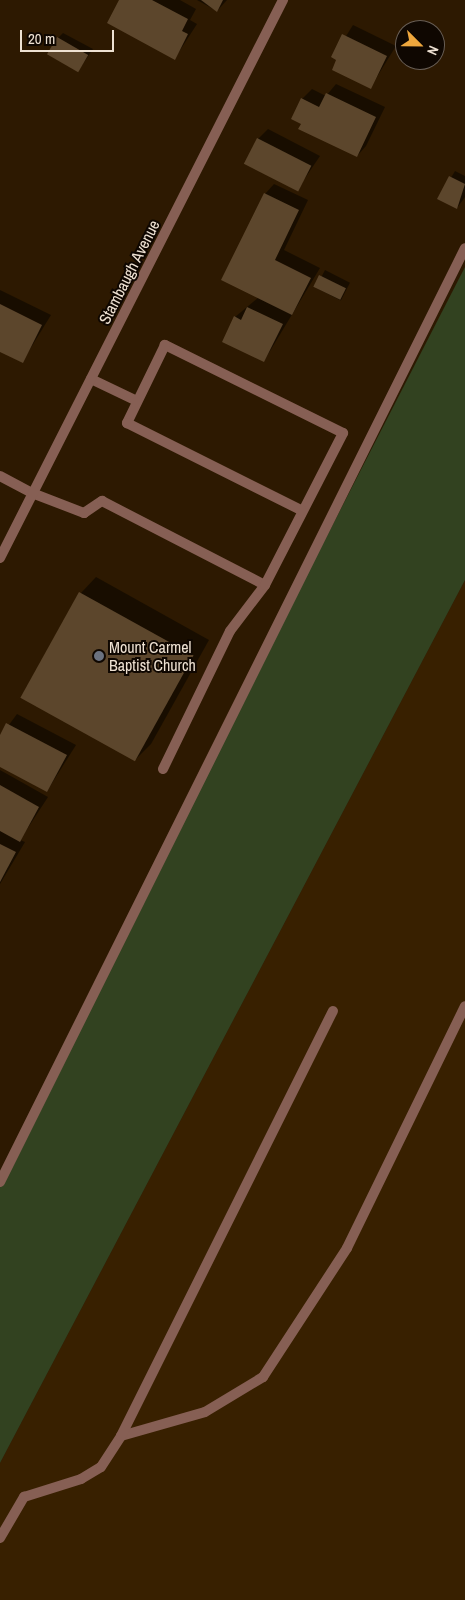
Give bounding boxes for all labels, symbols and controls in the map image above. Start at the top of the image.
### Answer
scale bar [22,20,116,52]
north arrow [395,20,445,70]
text: 20 m [28,28,55,49]
text: N [423,43,443,58]
street label: Stambaugh Avenue [94,216,164,328]
place label: Mount Carmel Baptist Church [109,637,196,675]
marker: Mount Carmel Baptist Church [93,650,105,662]

